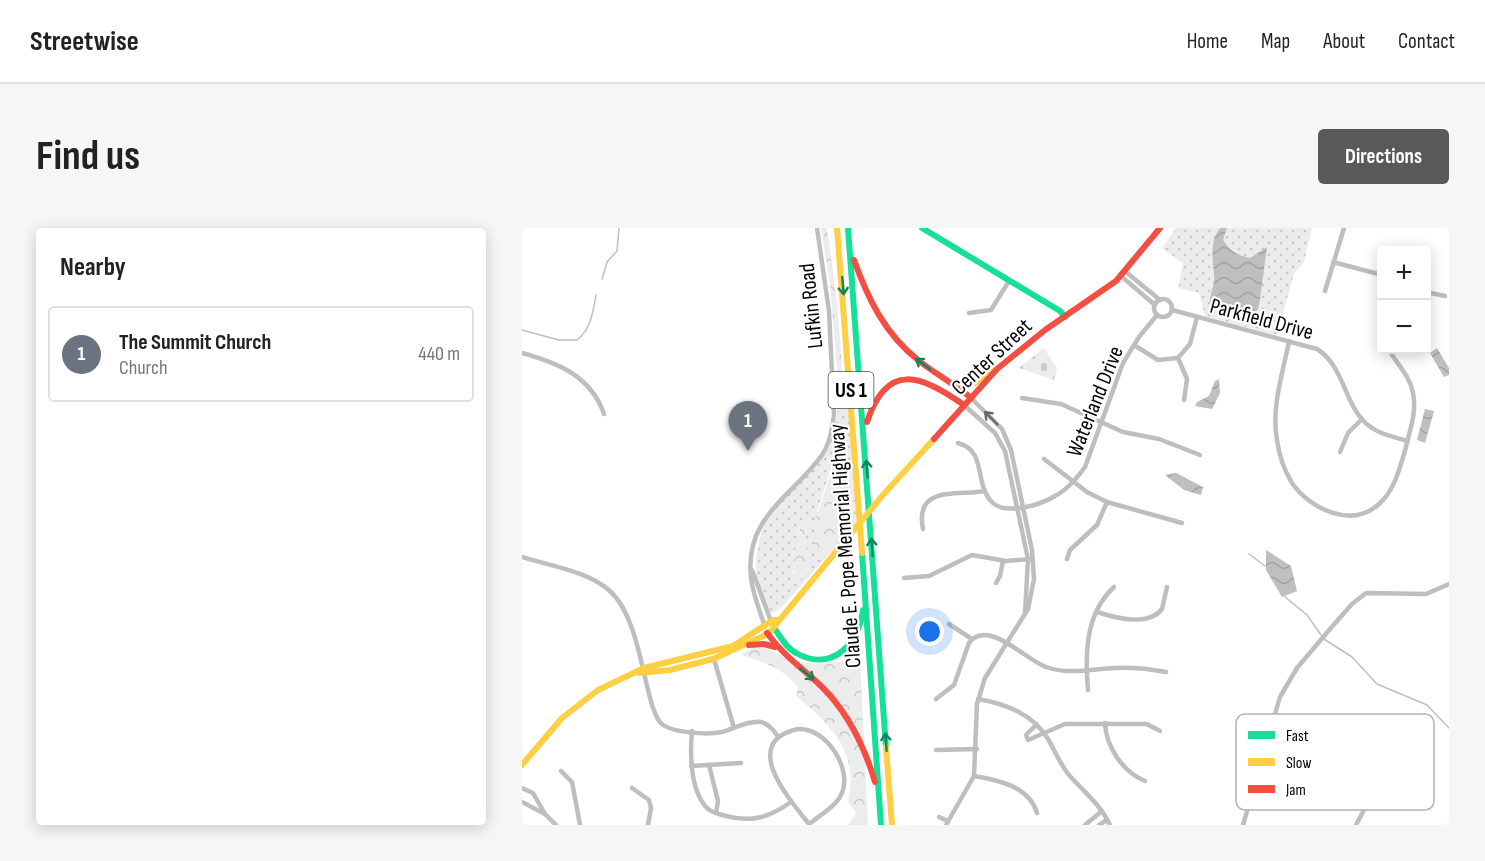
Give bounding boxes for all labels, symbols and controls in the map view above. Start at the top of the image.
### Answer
text: Streetwise [30,25,139,58]
text: Home [1187,29,1228,54]
text: Map [1261,29,1290,54]
text: About [1323,29,1365,54]
text: Contact [1398,29,1455,54]
button: Directions [1318,129,1449,184]
text: Find us [36,131,140,182]
map controls [1377,246,1431,354]
button: + [1377,246,1431,300]
text: Nearby [60,252,126,283]
street label: Lufkin Road [794,262,829,350]
one-way arrow [838,276,849,296]
street label: Parkfield Drive [1207,293,1316,346]
button: − [1377,300,1431,354]
street label: Center Street [946,313,1038,401]
text: The Summit Church [119,329,271,356]
text: 1 [78,342,85,366]
text: 440 m [418,342,460,366]
street label: Waterland Drive [1061,342,1130,461]
text: Church [119,356,168,380]
one-way arrow [916,358,932,370]
road number: US 1 [828,372,874,408]
pin: 1 [728,402,768,451]
one-way arrow [983,411,998,425]
street label: Claude E. Pope Memorial Highway [823,423,867,669]
one-way arrow [861,459,872,479]
one-way arrow [867,538,878,558]
your location [915,617,944,646]
one-way arrow [799,668,815,681]
legend [1236,714,1434,810]
text: Fast [1286,727,1309,746]
one-way arrow [880,732,891,752]
text: Slow [1286,754,1311,773]
text: Jam [1285,781,1306,800]

